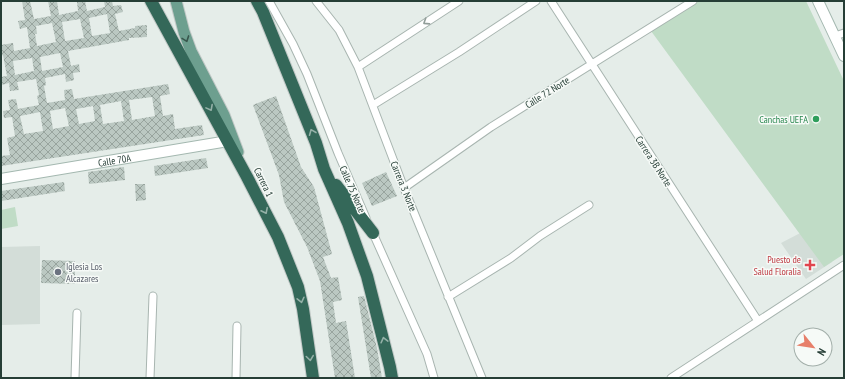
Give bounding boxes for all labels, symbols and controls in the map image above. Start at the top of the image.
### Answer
one-way arrow [423,17,430,25]
one-way arrow [182,35,190,42]
street label: Calle 72 Norte [523,74,572,111]
one-way arrow [205,104,212,111]
place label: Canchas UEFA [759,113,808,126]
marker: Canchas UEFA [811,114,821,124]
one-way arrow [309,129,317,137]
street label: Carrera 3B Norte [632,134,675,189]
street label: Calle 70A [97,151,132,170]
street label: Carrera 3 Norte [388,159,419,213]
street label: Calle 75 Norte [336,164,369,215]
street label: Carrera 1 [251,165,276,199]
one-way arrow [260,207,268,215]
place label: Puesto de Salud Floralia [754,253,801,278]
marker: Puesto de Salud Floralia [804,259,816,271]
place label: Iglesia Los Alcazares [66,260,103,285]
marker: Iglesia Los Alcazares [53,267,63,277]
one-way arrow [296,297,304,303]
north arrow [793,327,833,367]
one-way arrow [380,337,388,343]
text: N [814,346,829,358]
one-way arrow [305,355,314,361]

